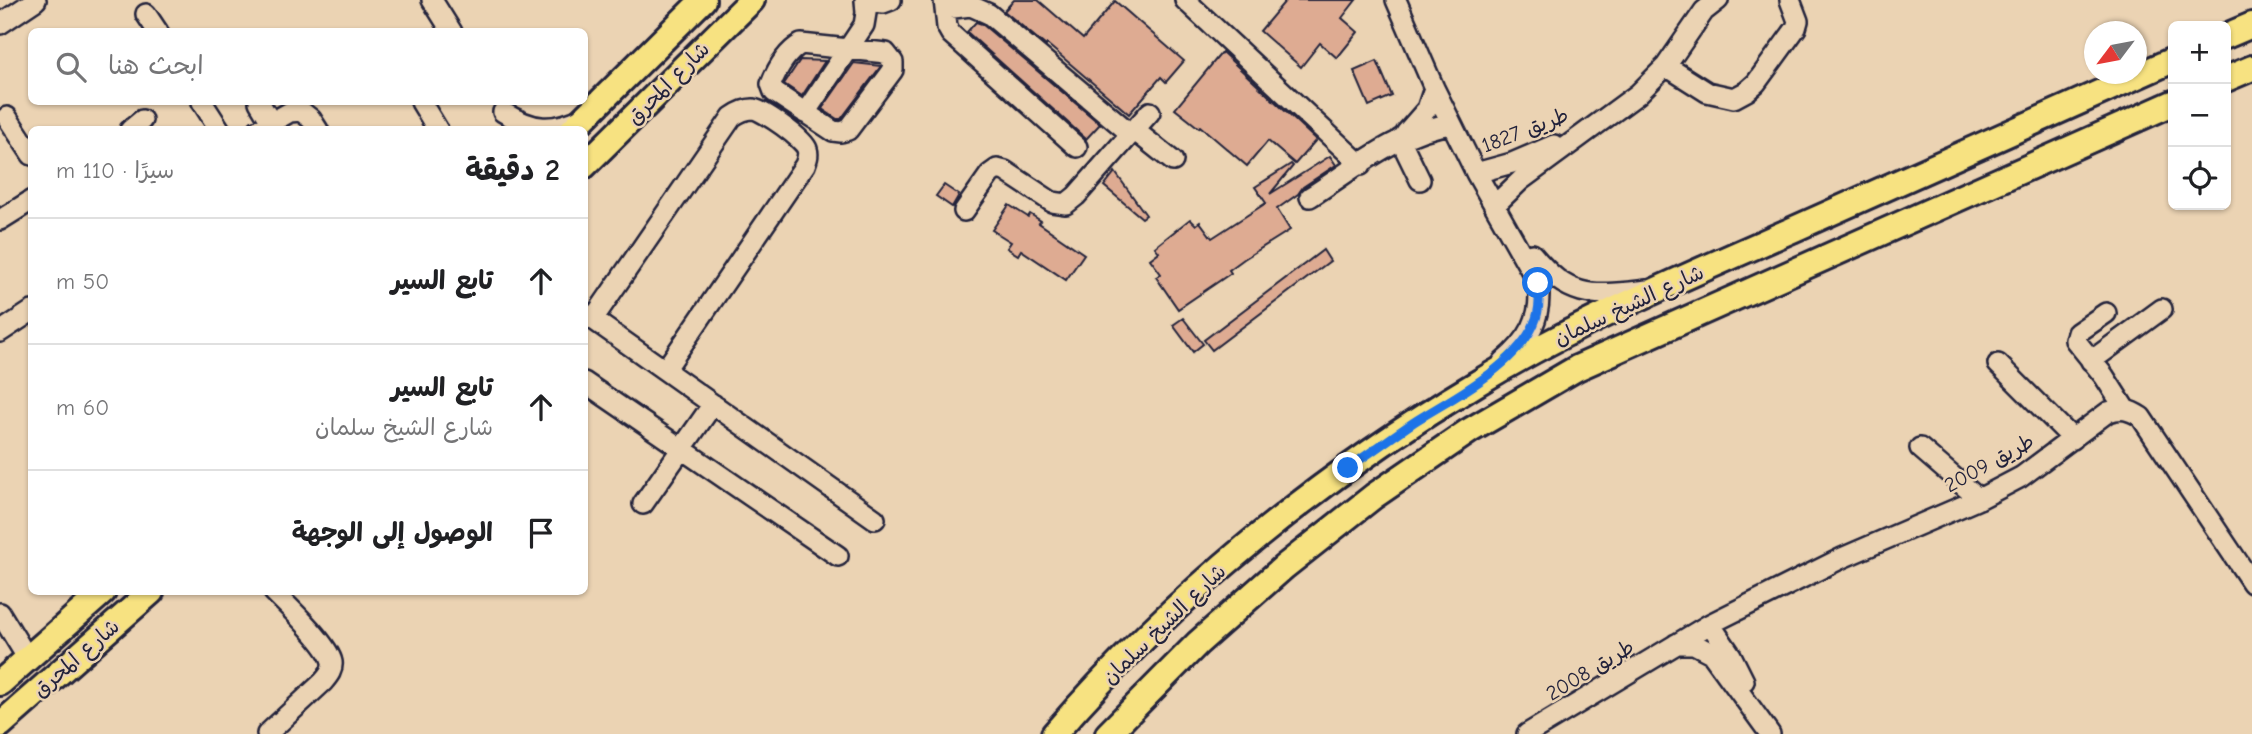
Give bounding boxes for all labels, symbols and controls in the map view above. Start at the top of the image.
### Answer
north arrow [2084,21,2147,84]
map controls [2168,21,2231,210]
button: + [2168,21,2231,84]
search box [28,28,588,105]
street label: شارع المحرق [622,37,716,131]
icon: search [52,48,90,86]
text: ابحث هنا [108,51,204,81]
button: − [2168,84,2231,147]
street label: طريق 1827 [1478,102,1572,158]
button: locate [2168,147,2231,210]
text: 2 دقيقة [465,153,560,188]
text: سيرًا · 110 m [56,157,174,184]
street label: شارع الشيخ سلمان [1550,260,1709,353]
icon: ahead [522,262,560,300]
text: تابع السير [391,266,493,296]
route start [1522,267,1553,298]
text: 50 m [56,268,109,295]
text: تابع السير [391,373,493,403]
icon: ahead [522,388,560,426]
text: 60 m [56,394,109,421]
text: شارع الشيخ سلمان [315,414,493,441]
street label: طريق 2009 [1940,429,2038,497]
route end [1332,452,1363,483]
icon: arrive [522,514,560,552]
text: الوصول إلى الوجهة [292,518,493,548]
street label: شارع الشيخ سلمان [1097,559,1233,691]
street label: شارع المحرق [28,614,126,704]
street label: طريق 2008 [1542,634,1638,706]

